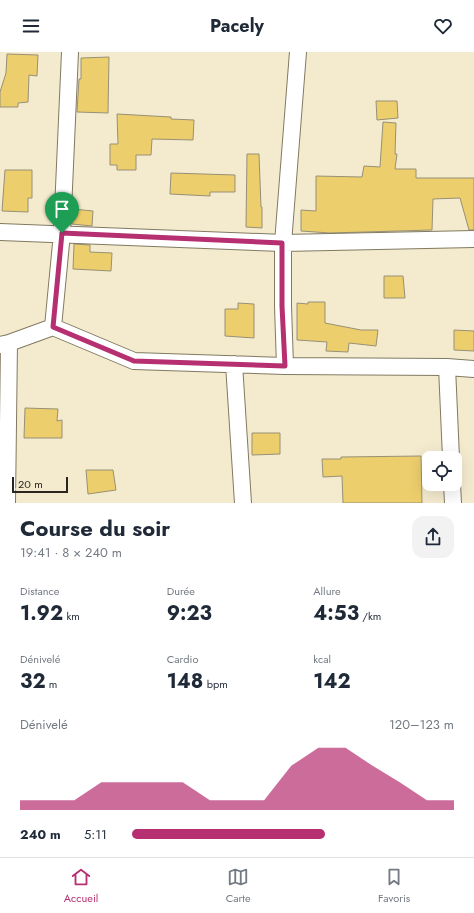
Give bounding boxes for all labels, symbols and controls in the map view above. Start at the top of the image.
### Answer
text: Pacely [210,13,264,39]
icon: menu [20,15,42,37]
icon: heart [432,15,454,37]
pin [45,192,79,233]
icon: arrive [51,198,73,220]
map controls [422,451,462,491]
button: locate [422,451,462,491]
scale bar [12,475,68,494]
text: 20 m [18,476,43,492]
text: Course du soir [20,512,170,544]
button: share [412,516,454,558]
text: 19:41 · 8 × 240 m [20,543,122,562]
text: Distance [20,583,59,599]
text: Durée [167,583,195,599]
text: Allure [313,583,341,599]
text: 1.92 [20,599,63,628]
text: 9:23 [167,599,212,628]
text: 4:53 [313,599,359,628]
text: km [63,608,80,624]
text: /km [359,608,381,624]
text: Dénivelé [20,651,60,667]
text: Cardio [167,651,198,667]
text: kcal [313,651,331,667]
text: 32 [20,667,46,696]
text: 148 [167,667,203,696]
text: 142 [313,667,351,696]
text: m [46,676,57,692]
text: bpm [203,676,228,692]
text: Dénivelé [20,715,68,734]
text: 120–123 m [389,715,454,734]
text: 240 m [20,825,61,844]
text: 5:11 [84,825,107,844]
tab: Accueil [64,866,98,906]
tab: Carte [226,866,251,906]
tab: Favoris [378,866,410,906]

